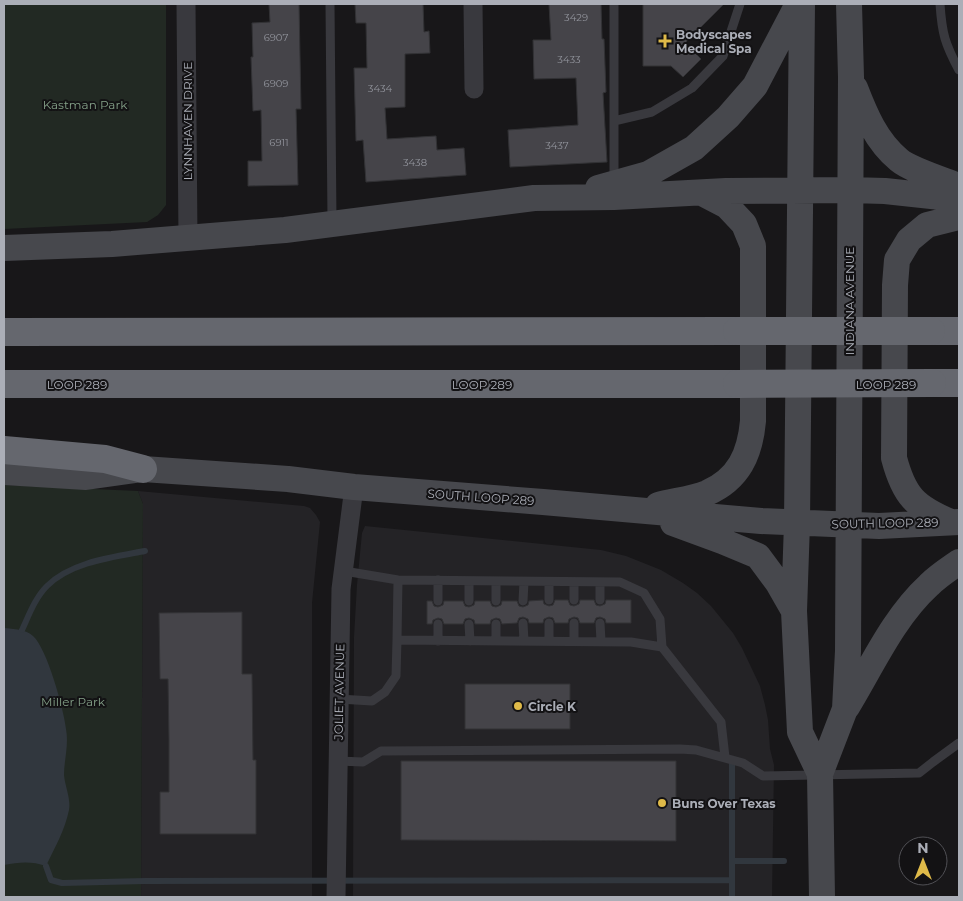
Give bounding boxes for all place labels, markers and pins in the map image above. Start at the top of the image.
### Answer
place label: Bodyscapes Medical Spa [676,27,752,56]
marker: Bodyscapes Medical Spa [658,34,672,48]
place label: Circle K [528,699,577,714]
marker: Circle K [512,700,524,712]
place label: Buns Over Texas [672,796,776,811]
marker: Buns Over Texas [656,797,668,809]

